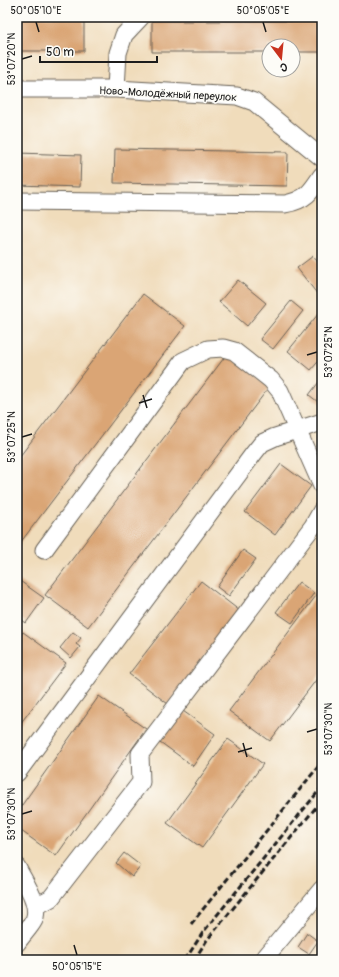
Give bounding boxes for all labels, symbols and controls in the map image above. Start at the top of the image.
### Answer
text: 50°05'10"E [11,5,61,17]
text: 50°05'05"E [237,5,289,17]
text: 53°07'20"N [6,32,18,85]
scale bar [40,38,157,64]
north arrow [261,38,301,78]
text: 50 m [46,45,74,60]
text: С [278,60,289,74]
street label: Ново-Молодёжный переулок [99,84,238,104]
text: 53°07'25"N [323,326,335,378]
text: 53°07'25"N [6,411,18,463]
text: 53°07'30"N [323,702,335,755]
text: 53°07'30"N [6,787,18,840]
text: 50°05'15"E [52,961,102,973]

